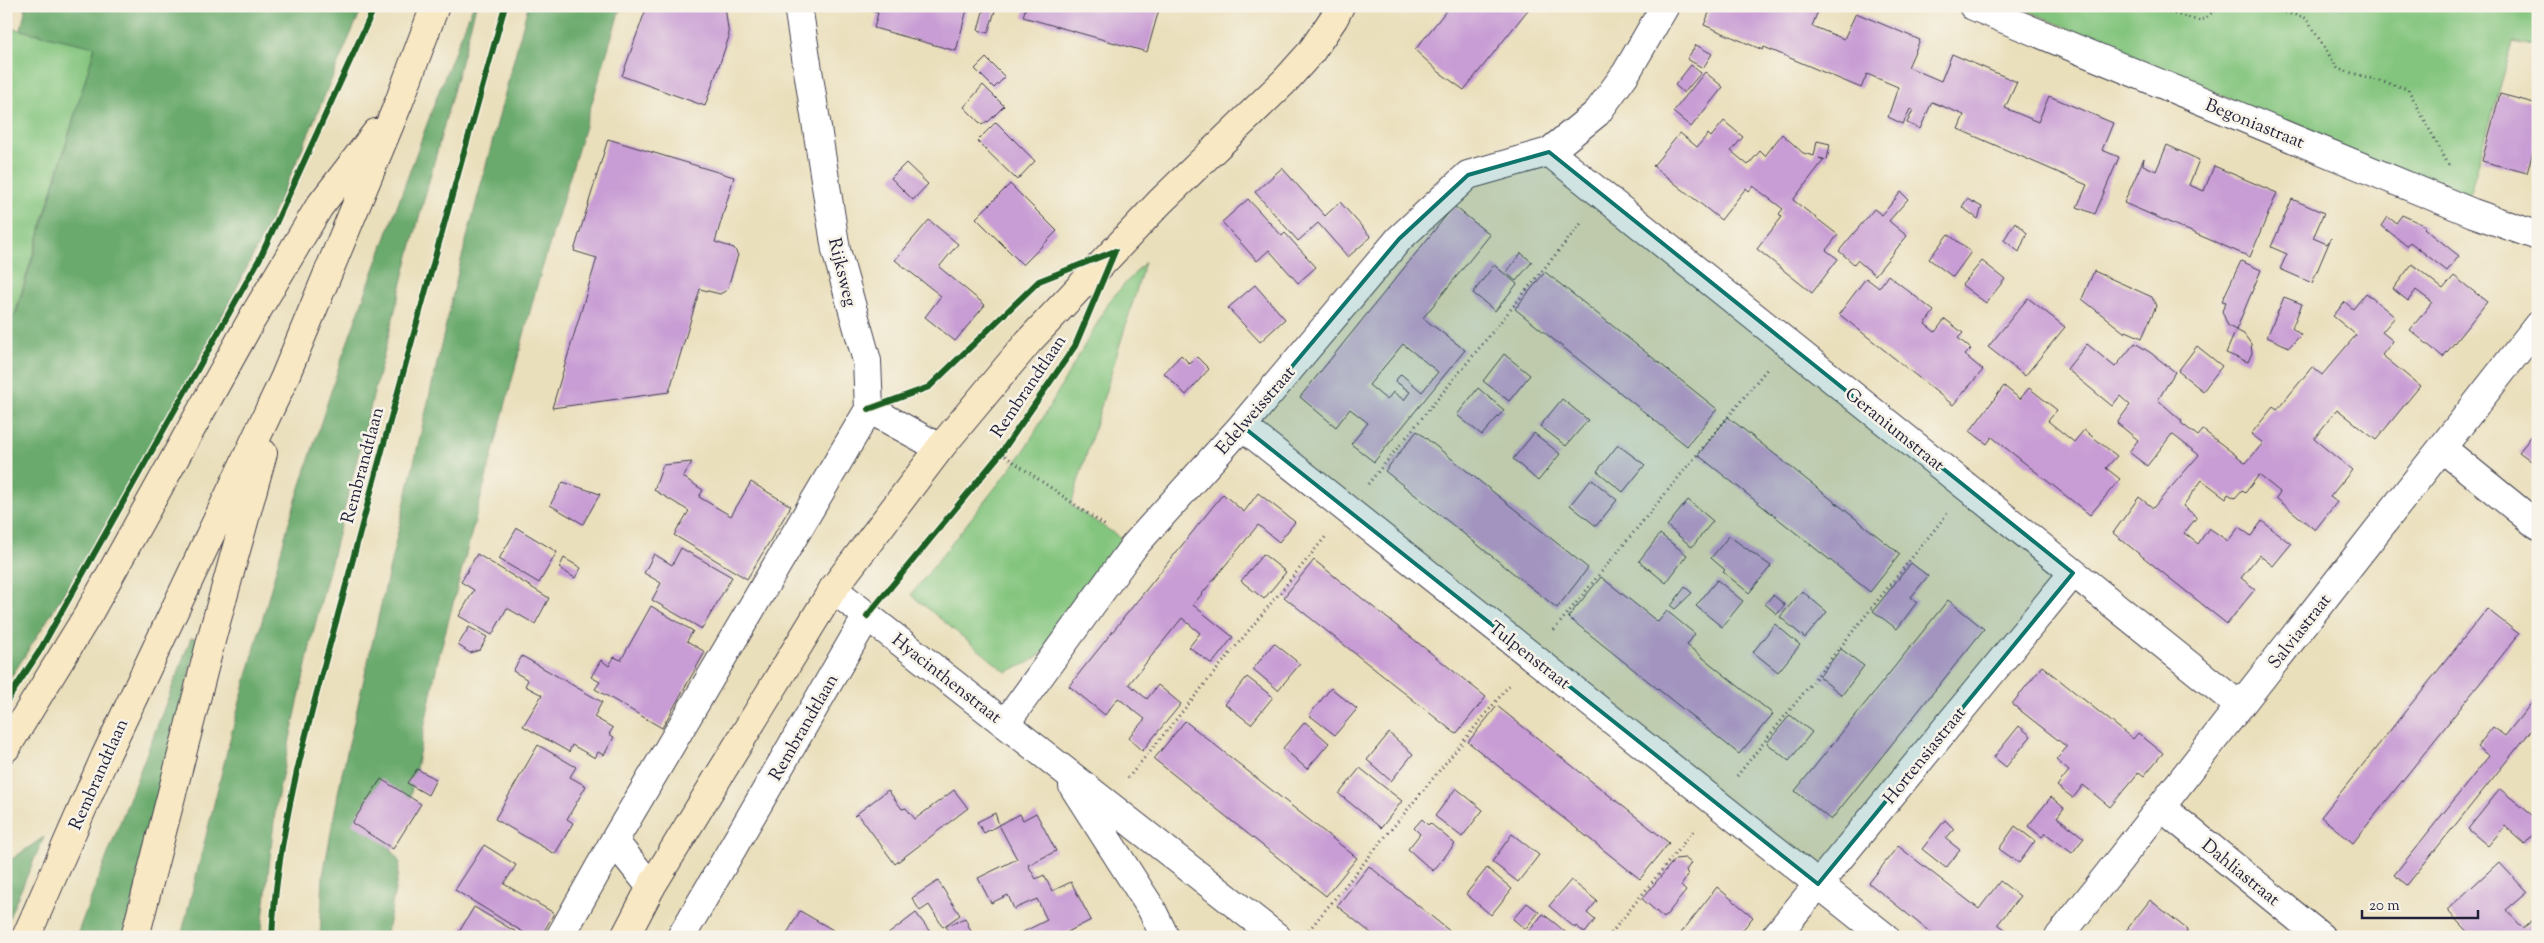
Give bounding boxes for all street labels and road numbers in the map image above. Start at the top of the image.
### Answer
street label: Begoniastraat [2201,93,2308,157]
street label: Rijksweg [820,235,862,310]
street label: Rembrandtlaan [986,330,1074,444]
street label: Edelweisstraat [1211,361,1302,461]
street label: Geraniumstraat [1838,382,1949,479]
street label: Rembrandtlaan [336,404,392,526]
street label: Salviastraat [2263,589,2338,675]
street label: Tulpenstraat [1482,616,1575,697]
street label: Hyacinthenstraat [885,628,1006,731]
street label: Rembrandtlaan [764,670,846,786]
street label: Hortensiastraat [1878,702,1973,811]
street label: Rembrandtlaan [64,715,136,835]
street label: Dahliastraat [2195,834,2284,913]

